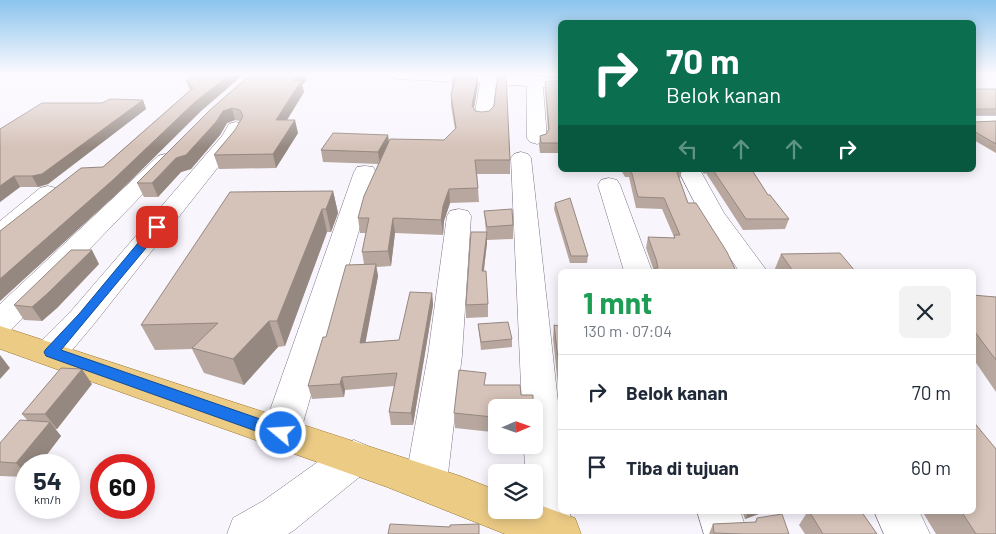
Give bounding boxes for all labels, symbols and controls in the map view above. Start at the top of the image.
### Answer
text: 70 m [666,39,740,81]
icon: right [583,40,648,105]
text: Belok kanan [666,81,781,107]
icon: left [674,135,702,163]
icon: ahead [727,135,755,163]
icon: ahead [780,135,808,163]
icon: right [833,135,861,163]
pin [136,206,178,248]
icon: arrive [143,213,171,241]
text: 1 mnt [583,284,652,320]
button: close [899,286,951,338]
text: 130 m · 07:04 [583,321,672,340]
icon: right [583,378,611,406]
text: Belok kanan [626,381,728,404]
text: 70 m [912,381,951,404]
north arrow [488,399,542,454]
map controls [488,399,543,519]
position arrow [254,406,306,458]
icon: arrive [583,453,611,481]
speed limit sign: 60 [90,454,155,519]
text: Tiba di tujuan [626,456,739,479]
text: 60 m [911,456,951,479]
button: layers [488,464,543,519]
text: 54 [33,465,62,495]
text: km/h [34,492,61,506]

